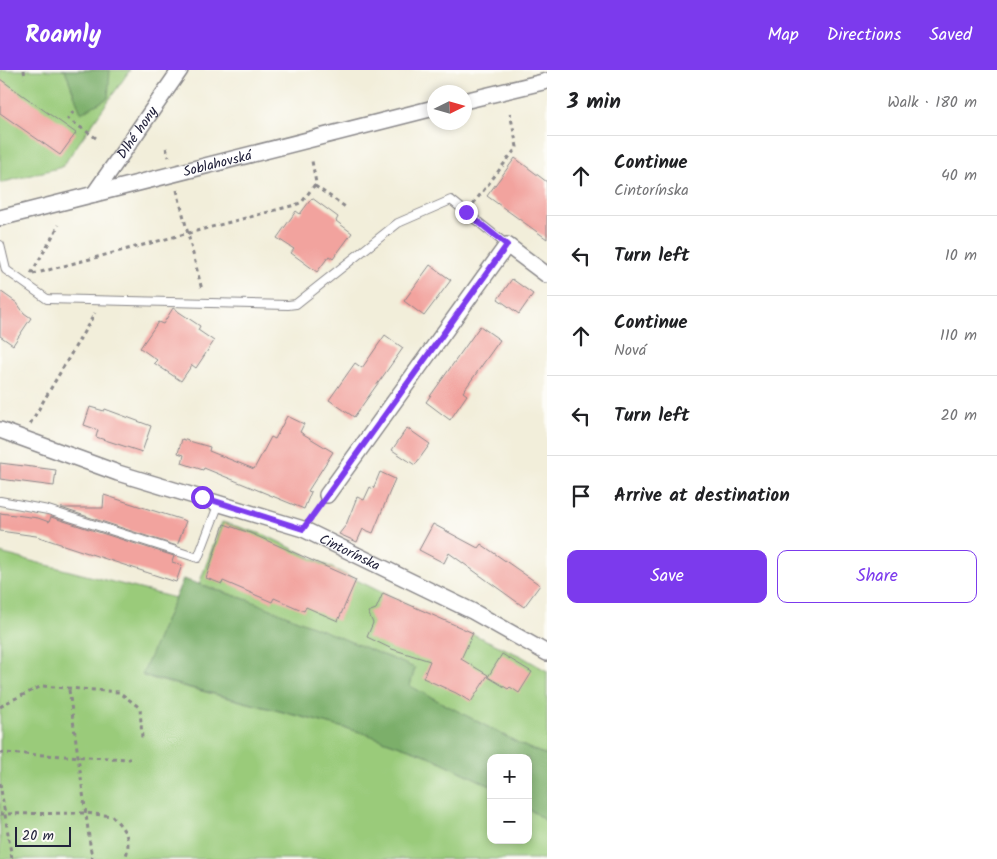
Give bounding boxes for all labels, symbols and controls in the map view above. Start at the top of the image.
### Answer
text: Roamly [25,16,101,55]
text: Map [767,21,799,50]
text: Directions [827,21,901,50]
text: Saved [929,21,972,50]
north arrow [427,85,472,130]
text: 3 min [567,86,621,119]
text: Walk · 180 m [887,90,977,115]
street label: Dlhé hony [112,102,164,164]
street label: Soblahovská [181,144,255,183]
text: Continue [614,148,687,178]
icon: ahead [567,162,595,190]
text: 40 m [941,163,977,188]
text: Cintorínska [614,178,689,203]
route end [455,201,478,224]
text: Turn left [614,241,689,271]
icon: left [567,242,595,270]
text: 10 m [945,243,977,268]
text: Continue [614,308,687,338]
icon: ahead [567,322,595,350]
text: 110 m [940,323,977,348]
text: Nová [614,338,646,363]
text: Turn left [614,401,689,431]
icon: left [567,402,595,430]
text: 20 m [941,403,977,428]
text: Arrive at destination [614,481,790,511]
icon: arrive [567,482,595,510]
route start [191,486,214,509]
street label: Cintorínska [315,528,384,577]
button: Save [567,550,767,603]
button: Share [777,550,977,603]
map controls [487,754,532,844]
button: + [487,754,532,799]
button: − [487,799,532,844]
scale bar [15,824,71,847]
text: 20 m [22,825,54,847]

